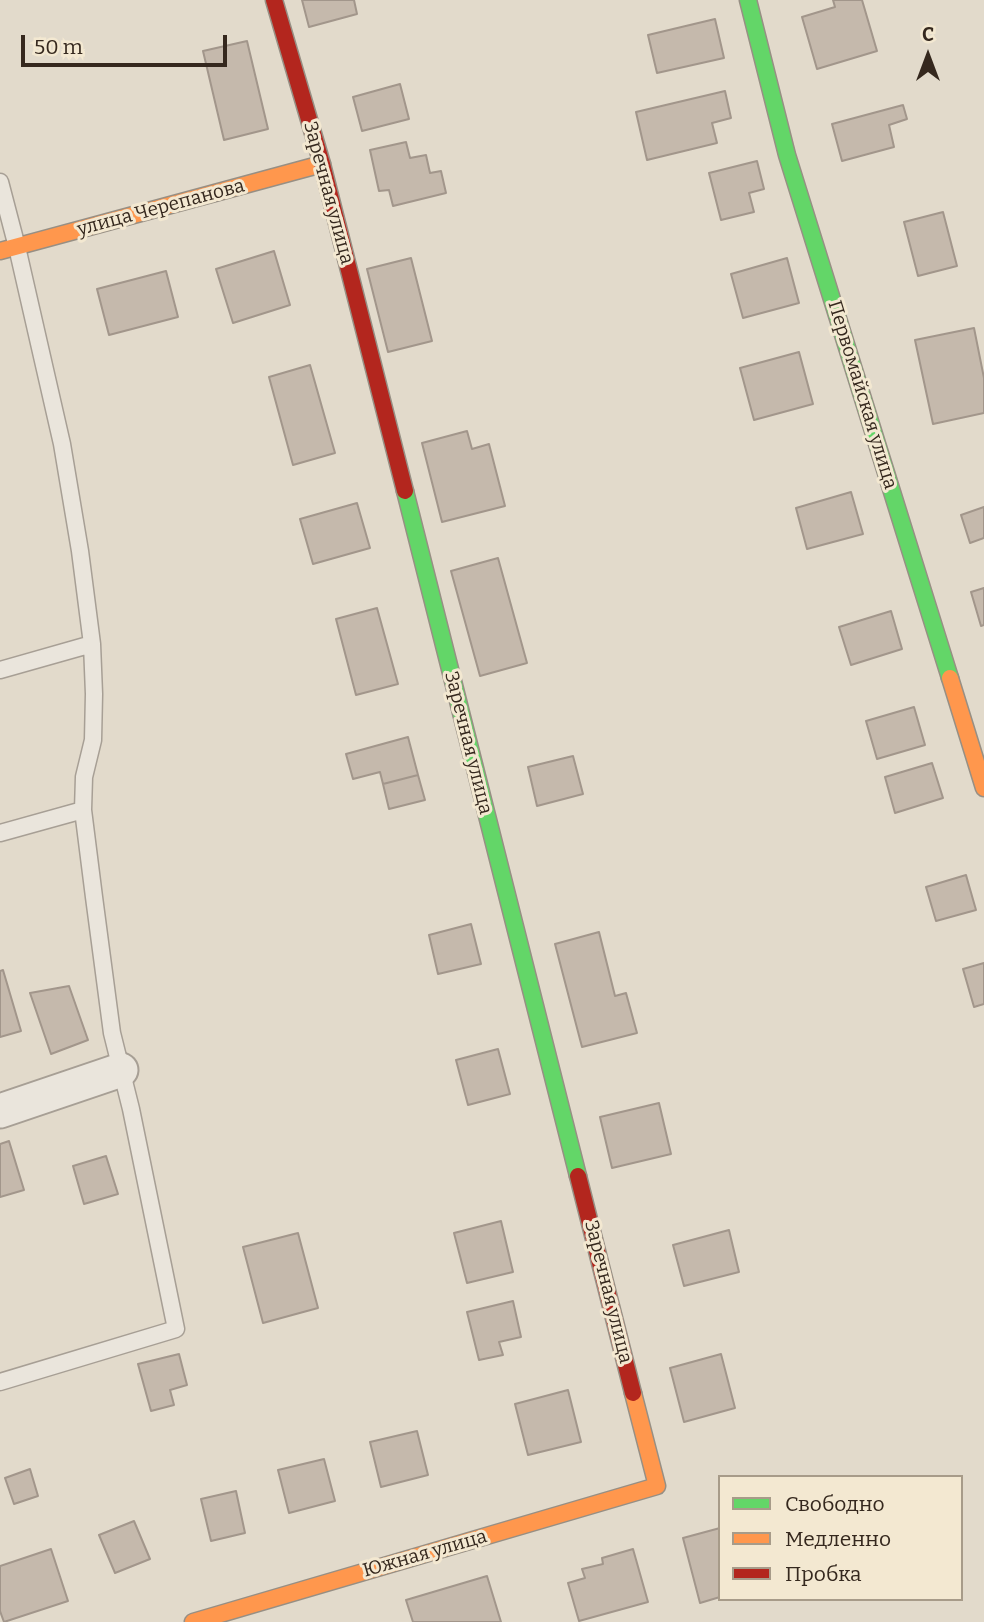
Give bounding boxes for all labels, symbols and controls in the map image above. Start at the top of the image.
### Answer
scale bar [24,21,231,65]
north arrow [893,21,963,91]
text: С [922,23,934,46]
text: 50 m [34,34,83,60]
street label: Заречная улица [298,119,358,267]
street label: улица Черепанова [75,175,247,241]
street label: Первомайская улица [822,298,902,492]
street label: Заречная улица [439,669,497,817]
street label: Заречная улица [579,1218,637,1366]
legend [718,1475,963,1601]
text: Свободно [785,1491,885,1517]
street label: Южная улица [360,1525,490,1583]
text: Медленно [785,1526,891,1552]
text: Пробка [785,1561,862,1587]

